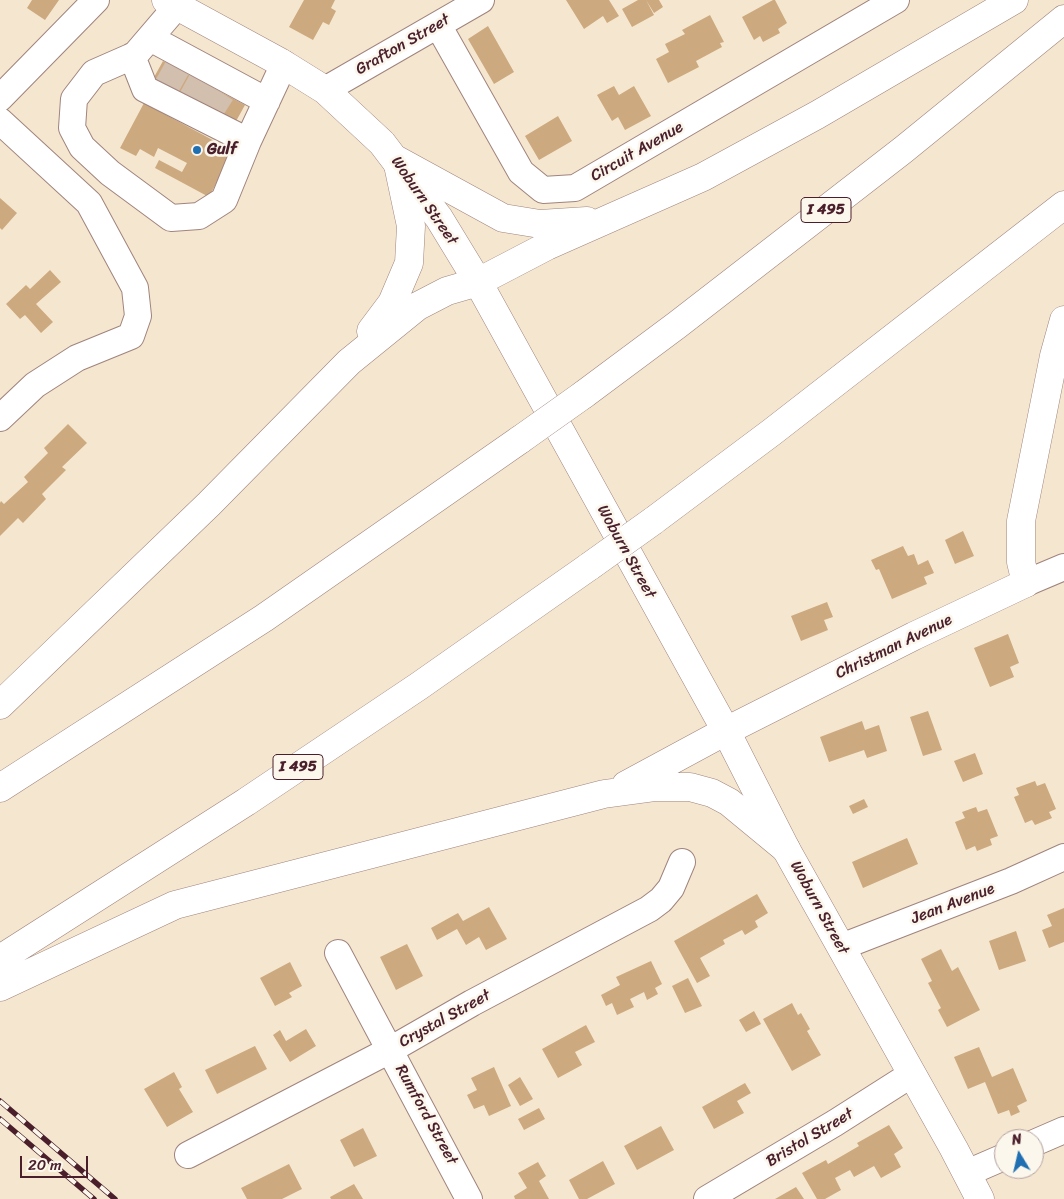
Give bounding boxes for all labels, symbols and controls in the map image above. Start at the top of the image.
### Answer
street label: Grafton Street [353,10,453,80]
street label: Circuit Avenue [587,118,687,186]
place label: Gulf [207,140,237,160]
marker: Gulf [191,144,203,156]
street label: Woburn Street [386,153,462,249]
road number: I 495 [801,198,851,222]
street label: Woburn Street [592,502,660,602]
street label: Christman Avenue [833,611,955,683]
road number: I 495 [273,754,323,780]
street label: Woburn Street [785,858,853,958]
street label: Jean Avenue [909,879,997,929]
street label: Crystal Street [396,986,494,1052]
street label: Rumford Street [391,1062,461,1168]
street label: Bristol Street [763,1104,857,1172]
text: N [1010,1127,1023,1153]
north arrow [994,1129,1044,1179]
scale bar [22,1146,90,1178]
text: 20 m [28,1152,62,1178]

